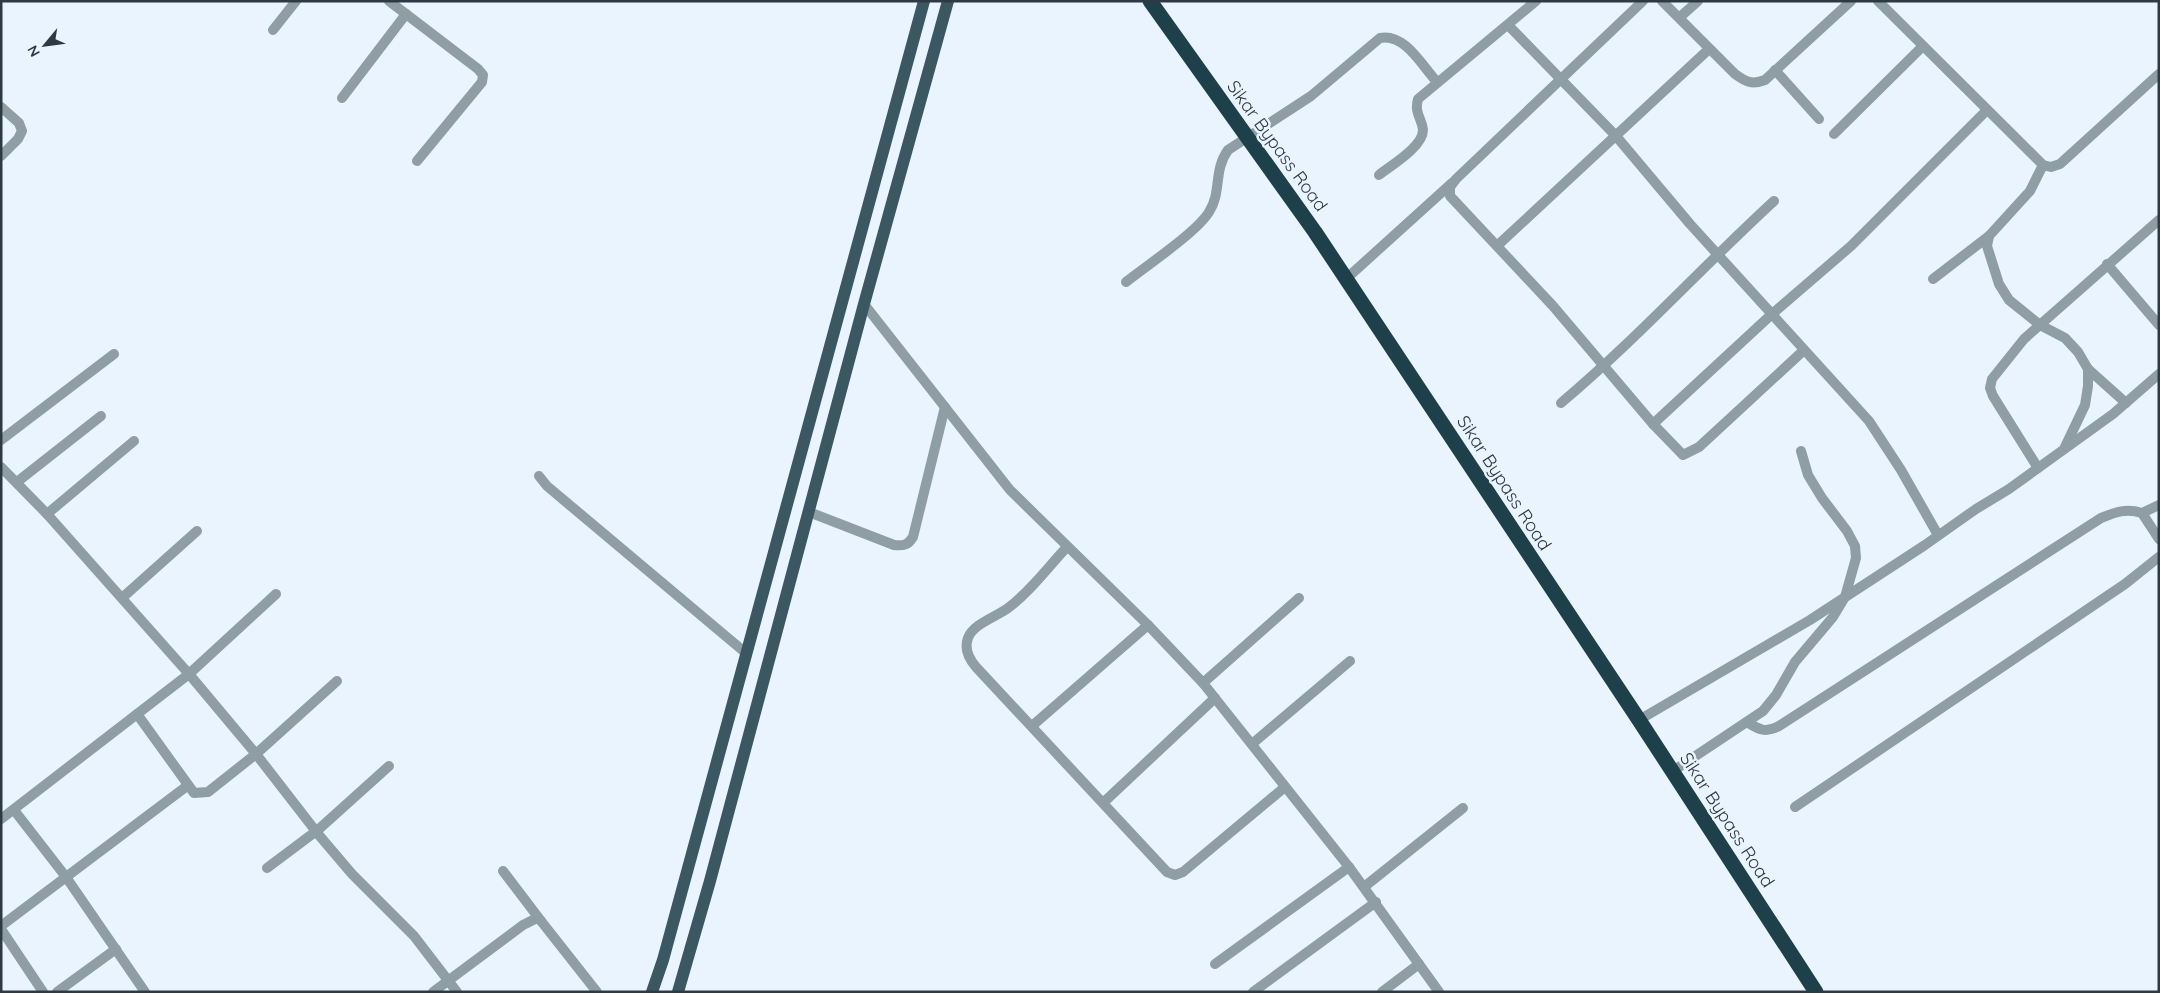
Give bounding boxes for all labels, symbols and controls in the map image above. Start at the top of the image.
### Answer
north arrow [20,20,70,70]
text: N [23,42,44,60]
street label: Sikar Bypass Road [1222,76,1333,216]
street label: Sikar Bypass Road [1452,411,1557,555]
street label: Sikar Bypass Road [1675,748,1780,892]

